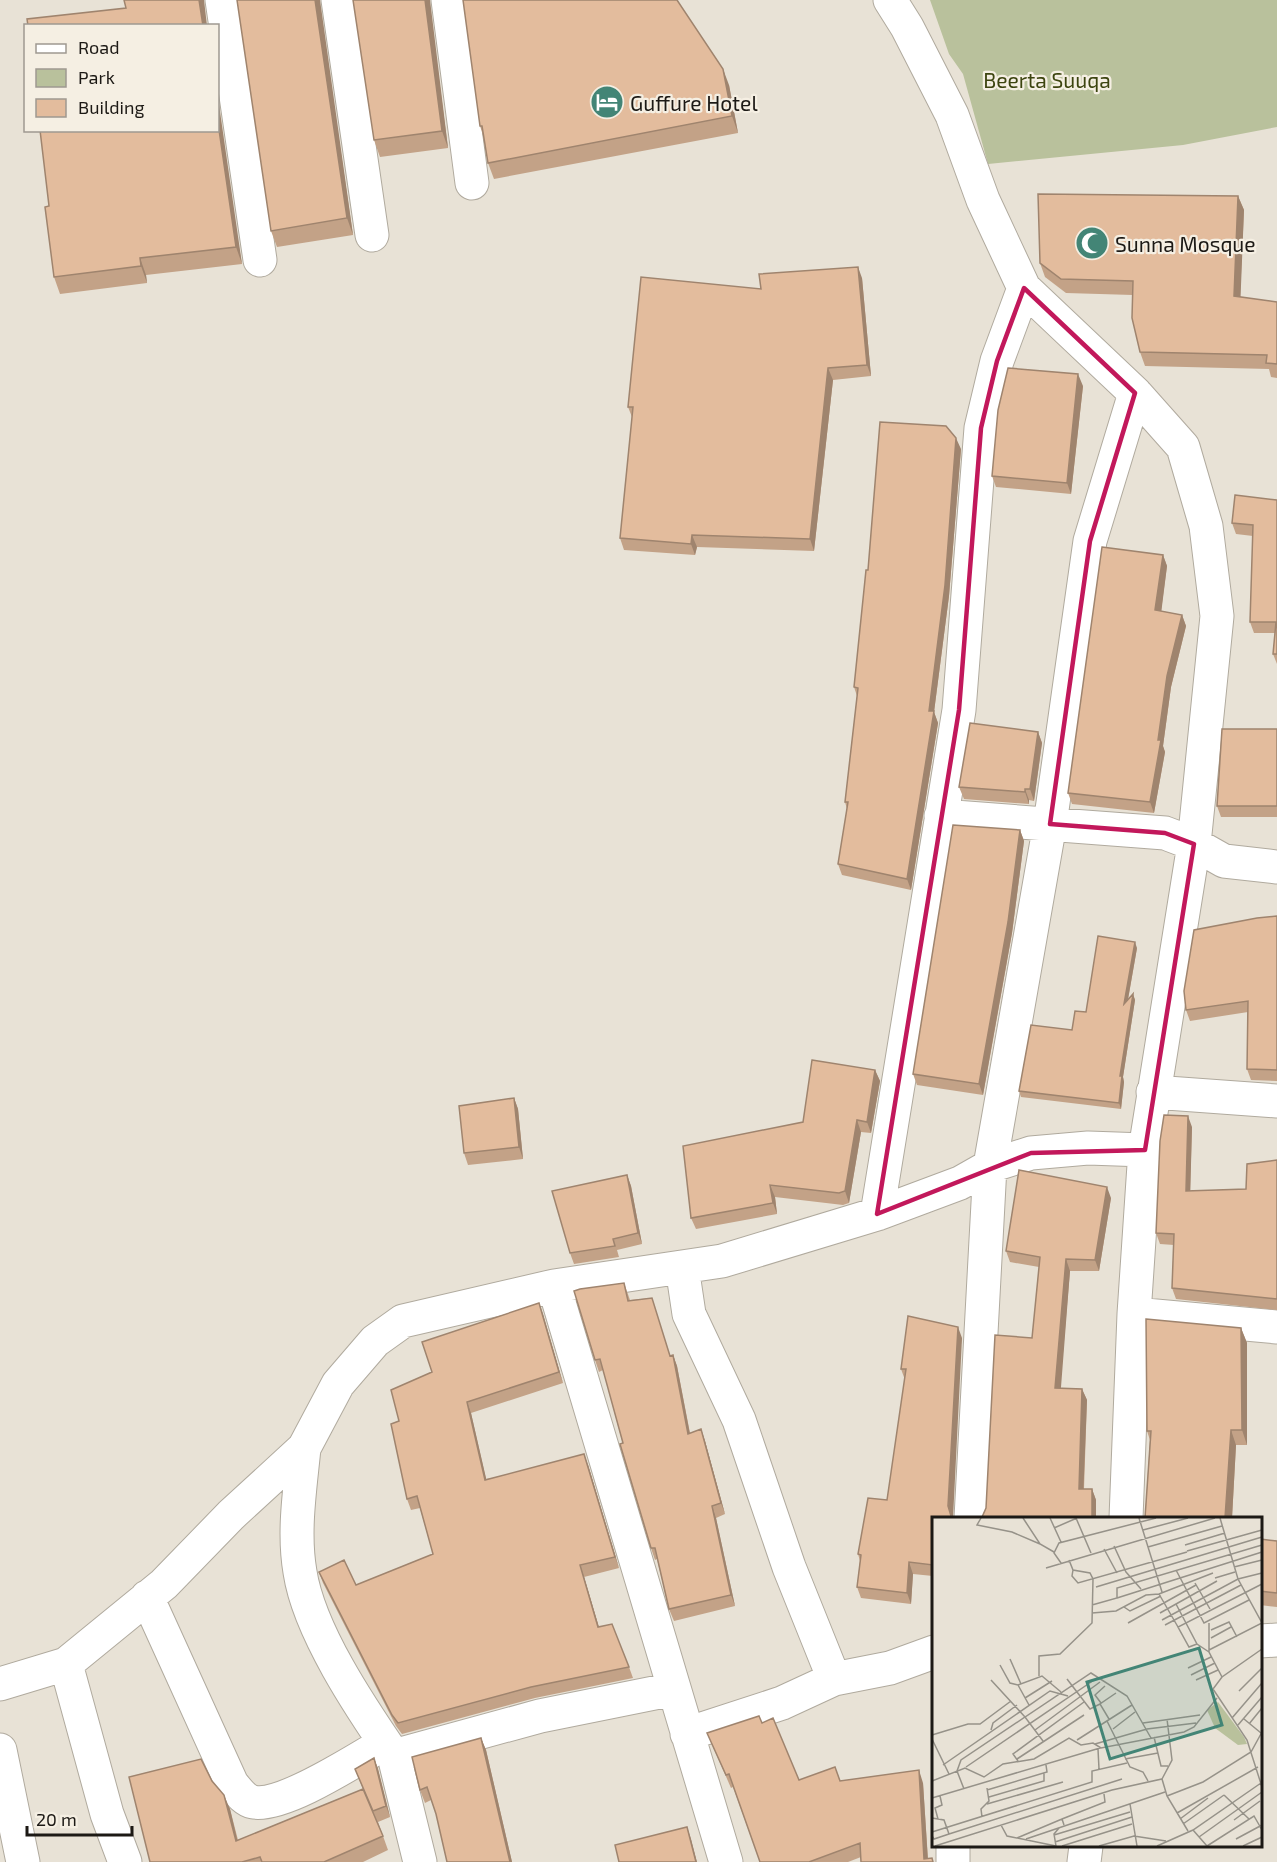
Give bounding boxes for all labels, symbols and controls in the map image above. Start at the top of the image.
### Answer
legend [24,24,219,132]
text: Road [78,36,119,58]
text: Park [78,66,115,88]
park label: Beerta Suuqa [983,67,1111,92]
hotel icon: Guffure Hotel [589,84,625,120]
place label: Guffure Hotel [630,90,758,115]
text: Building [78,96,145,118]
mosque icon: Sunna Mosque [1074,225,1110,261]
place label: Sunna Mosque [1115,231,1256,256]
inset map [932,1517,1262,1847]
scale bar [27,1799,132,1837]
text: 20 m [36,1808,77,1830]

